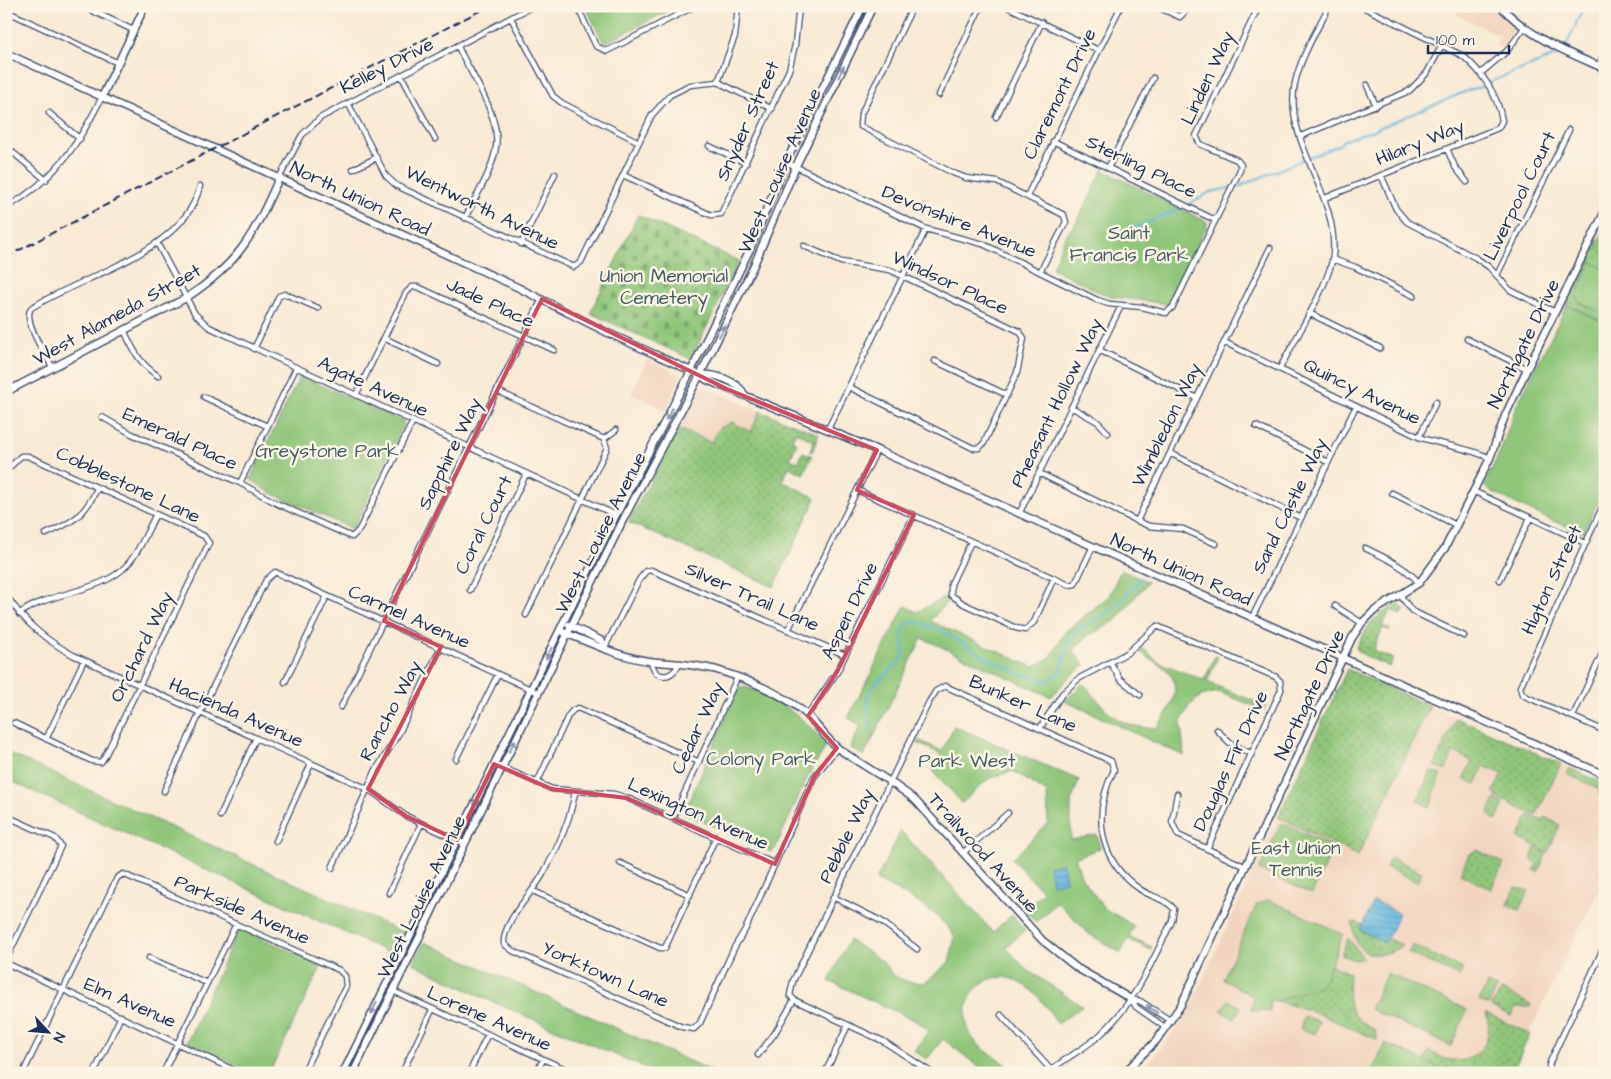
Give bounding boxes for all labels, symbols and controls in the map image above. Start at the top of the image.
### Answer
scale bar [1428,22,1510,54]
street label: Claremont Drive [1017,24,1103,164]
street label: Linden Way [1175,26,1243,130]
text: 100 m [1436,30,1475,51]
street label: Kelley Drive [335,31,439,102]
street label: Snyder Street [709,56,788,186]
one-way arrow [837,65,845,79]
street label: West Louise Avenue [731,84,829,258]
street label: Hilary Way [1372,113,1469,174]
street label: Liverpool Court [1477,126,1563,265]
street label: Sterling Place [1080,128,1201,206]
street label: North Union Road [285,155,435,244]
street label: Wentworth Avenue [400,159,564,257]
street label: Devonshire Avenue [878,179,1040,265]
park label: Saint Francis Park [1070,220,1189,269]
street label: Windsor Place [887,244,1013,322]
street label: West Alameda Street [28,257,206,373]
park label: Union Memorial Cemetery [600,263,728,313]
street label: Jade Place [441,271,539,335]
street label: Northgate Drive [1481,275,1568,414]
street label: Pheasant Hollow Way [1004,313,1111,493]
one-way arrow [718,324,726,338]
street label: Agate Avenue [313,350,433,425]
street label: Quincy Avenue [1298,352,1425,433]
street label: Wimbledon Way [1125,358,1210,492]
street label: Sapphire Way [411,393,490,515]
street label: Emerald Place [118,401,242,477]
one-way arrow [665,407,673,421]
street label: Sand Castle Way [1245,433,1336,579]
park label: Greystone Park [255,438,399,466]
street label: Cobblestone Lane [51,440,205,530]
street label: West Louise Avenue [548,447,654,619]
street label: Coral Court [448,471,520,579]
street label: Higton Street [1515,520,1590,640]
street label: North Union Road [1106,527,1256,613]
street label: Silver Trail Lane [681,555,823,639]
street label: Aspen Drive [815,558,885,664]
street label: Carmel Avenue [344,578,474,656]
street label: Orchard Way [104,587,182,707]
street label: Northgate Drive [1268,625,1353,765]
one-way arrow [544,646,552,660]
street label: Rancho Way [353,655,430,767]
street label: Bunker Lane [965,668,1081,740]
street label: Hacienda Avenue [164,671,308,755]
street label: Cedar Way [665,677,732,779]
street label: Douglas Fir Drive [1187,686,1276,836]
one-way arrow [508,738,516,753]
park label: Colony Park [706,746,816,774]
park label: Park West [919,748,1016,775]
street label: Lexington Avenue [623,771,773,858]
street label: Pebble Way [812,783,883,888]
street label: Trailwood Avenue [922,787,1044,919]
one-way arrow [472,792,480,806]
street label: West Louise Avenue [371,811,473,983]
park label: East Union Tennis [1252,835,1340,884]
street label: Parkside Avenue [170,868,314,952]
street label: Yorktown Lane [537,935,673,1015]
street label: Elm Avenue [80,971,180,1035]
street label: Lorene Avenue [422,979,556,1059]
one-way arrow [370,1001,378,1015]
one-way arrow [1145,1004,1159,1014]
north arrow [22,1006,72,1056]
text: N [48,1029,70,1046]

